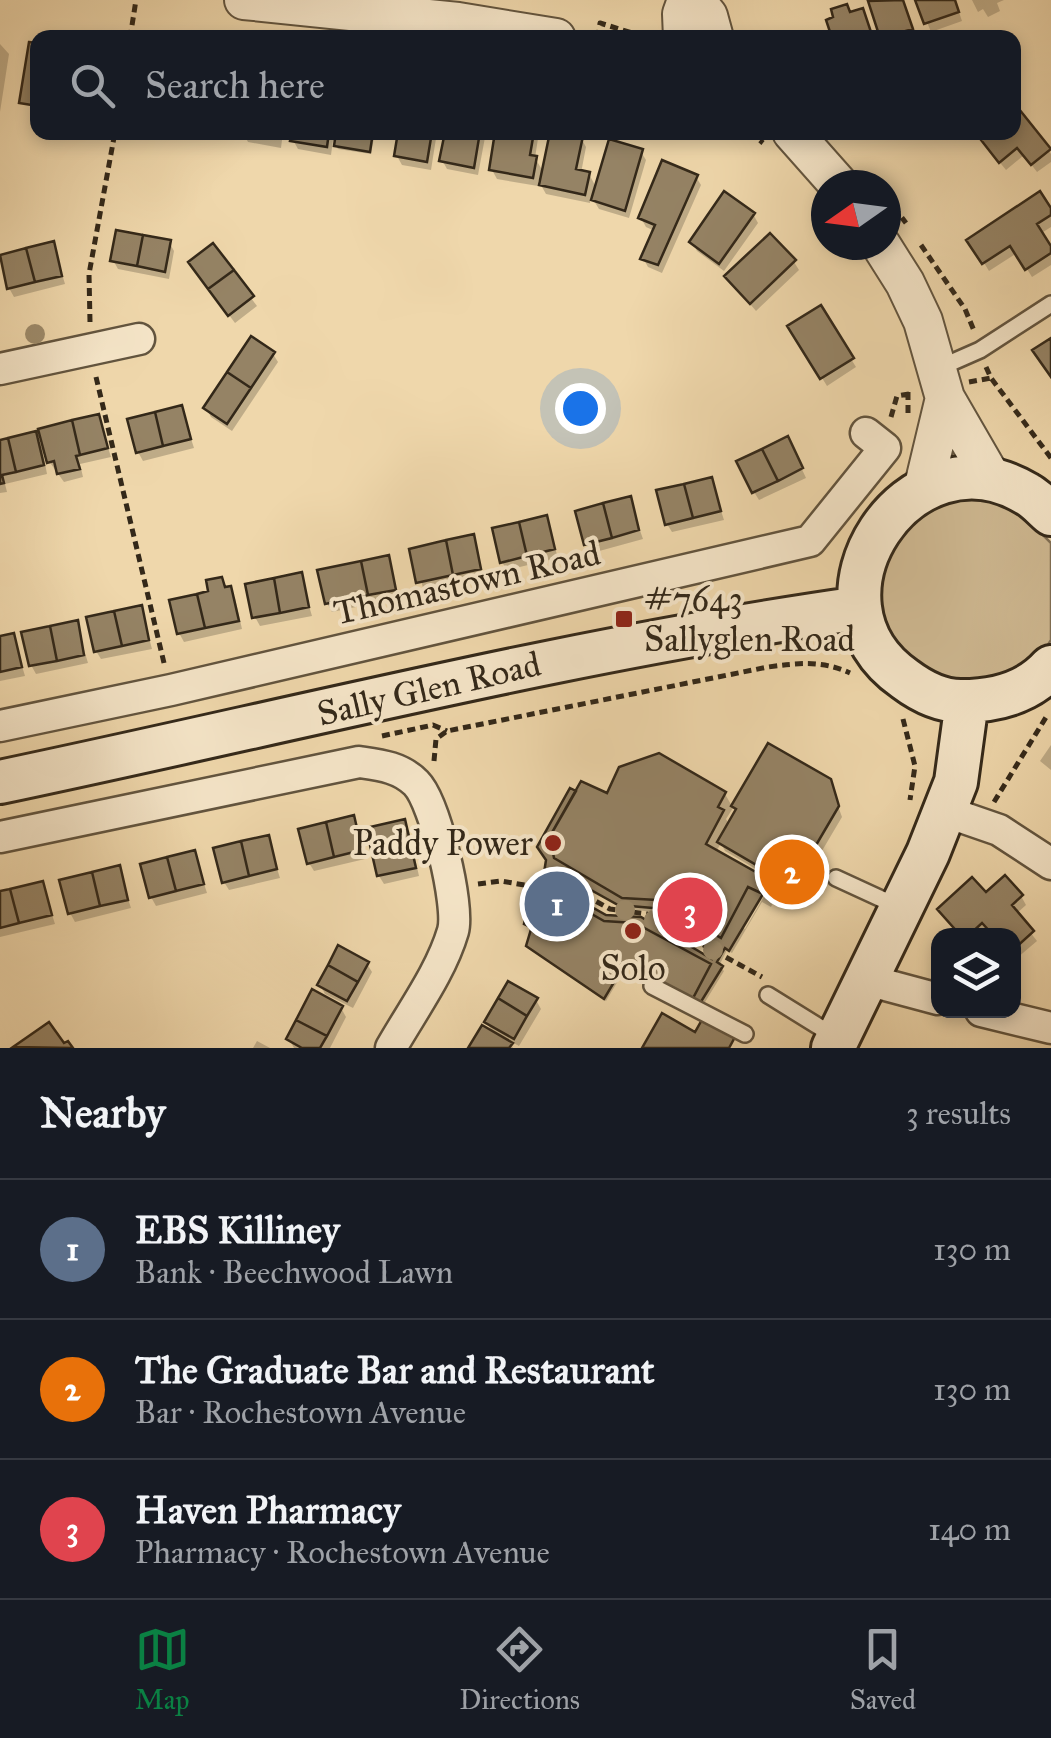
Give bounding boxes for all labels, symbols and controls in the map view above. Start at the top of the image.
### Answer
search box [30,30,1021,140]
icon: search [65,58,120,113]
text: Search here [145,62,325,108]
north arrow [811,170,901,260]
your location [555,383,606,434]
street label: Thomastown Road [330,531,605,635]
place label: #7643 Sallyglen Road [644,578,855,661]
marker: #7643 Sallyglen Road [613,608,635,630]
street label: Sally Glen Road [313,642,545,736]
place label: Paddy Power [353,822,534,865]
marker: Paddy Power [542,832,564,854]
pin: 2 [760,834,824,910]
pin: 1 [524,866,590,942]
pin: 3 [658,872,722,948]
marker: Solo [622,920,644,942]
map controls [931,928,1021,1018]
button: layers [931,928,1021,1018]
place label: Solo [600,947,666,990]
text: Nearby [40,1087,165,1139]
text: 3 results [906,1094,1011,1133]
text: EBS Killiney [135,1207,340,1253]
text: 1 [66,1230,79,1269]
text: 130 m [933,1230,1011,1269]
text: Bank · Beechwood Lawn [135,1253,453,1292]
text: The Graduate Bar and Restaurant [135,1347,655,1393]
text: 2 [65,1370,80,1409]
text: 130 m [933,1370,1011,1409]
text: Bar · Rochestown Avenue [135,1393,466,1432]
text: Haven Pharmacy [135,1487,401,1533]
text: 3 [66,1510,79,1549]
text: 140 m [928,1510,1011,1549]
text: Pharmacy · Rochestown Avenue [135,1533,550,1572]
tab: Map [135,1622,190,1717]
tab: Directions [459,1622,580,1717]
tab: Saved [850,1622,916,1717]

